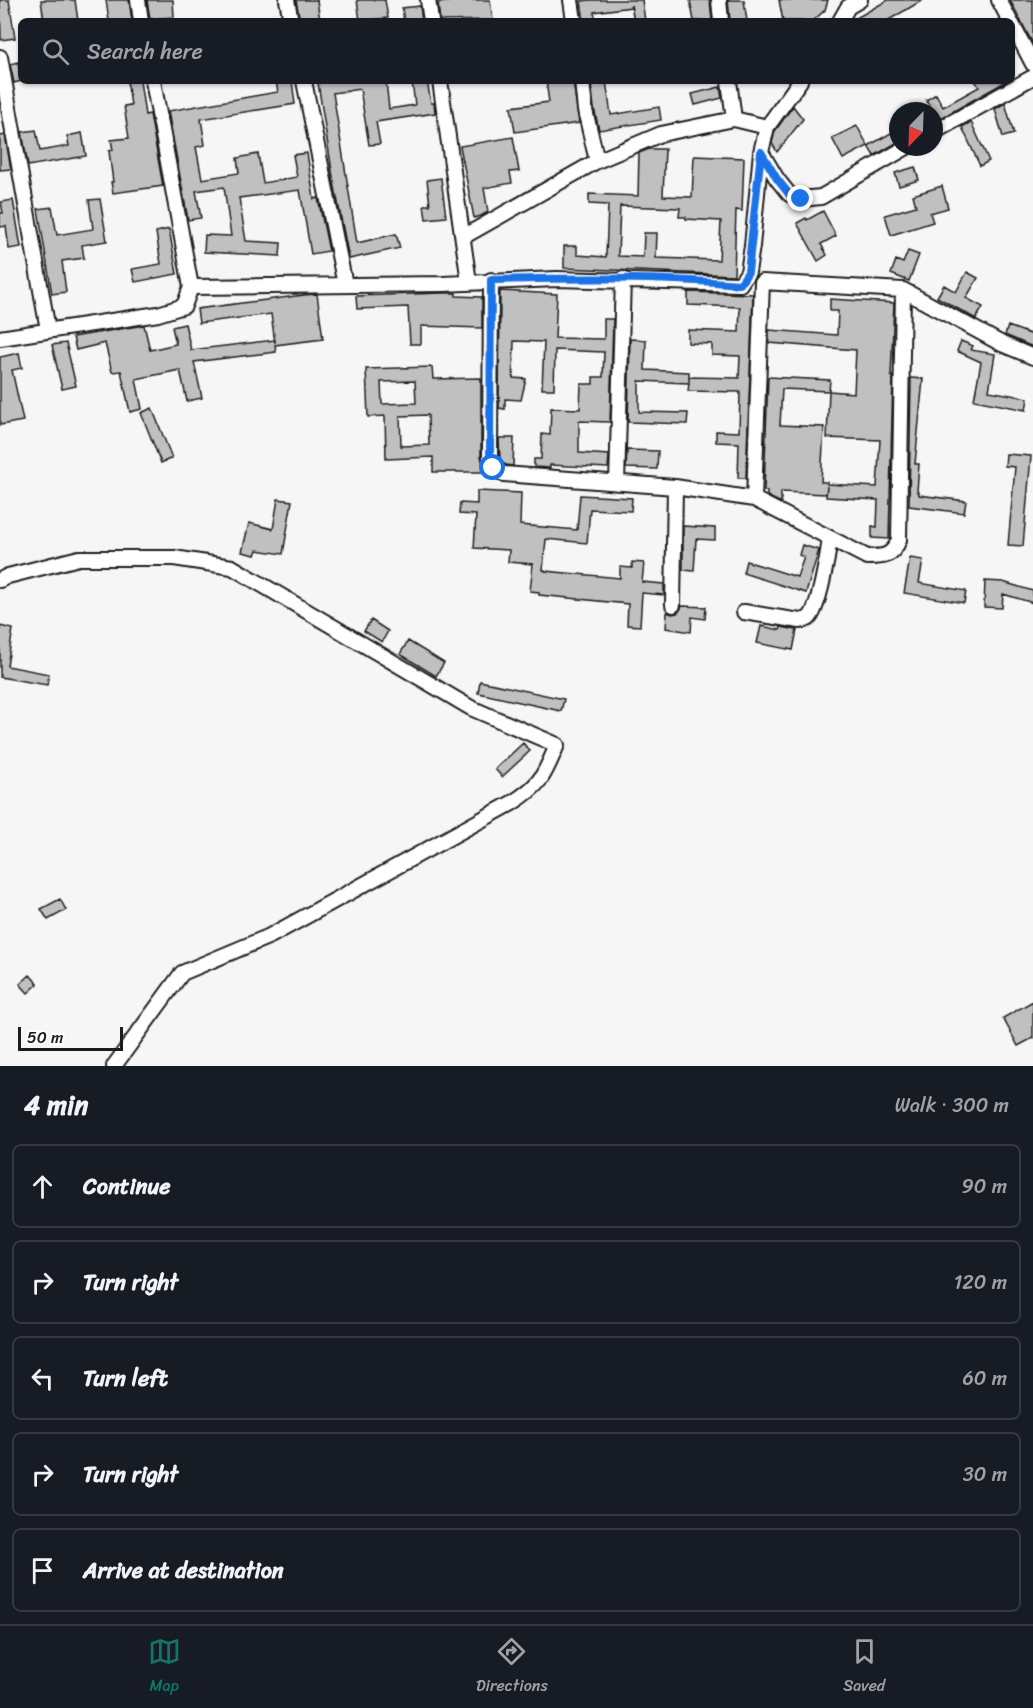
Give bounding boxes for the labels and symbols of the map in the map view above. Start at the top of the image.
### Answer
north arrow [889,102,943,156]
route end [787,185,813,211]
route start [479,454,505,480]
scale bar [18,1024,123,1052]

